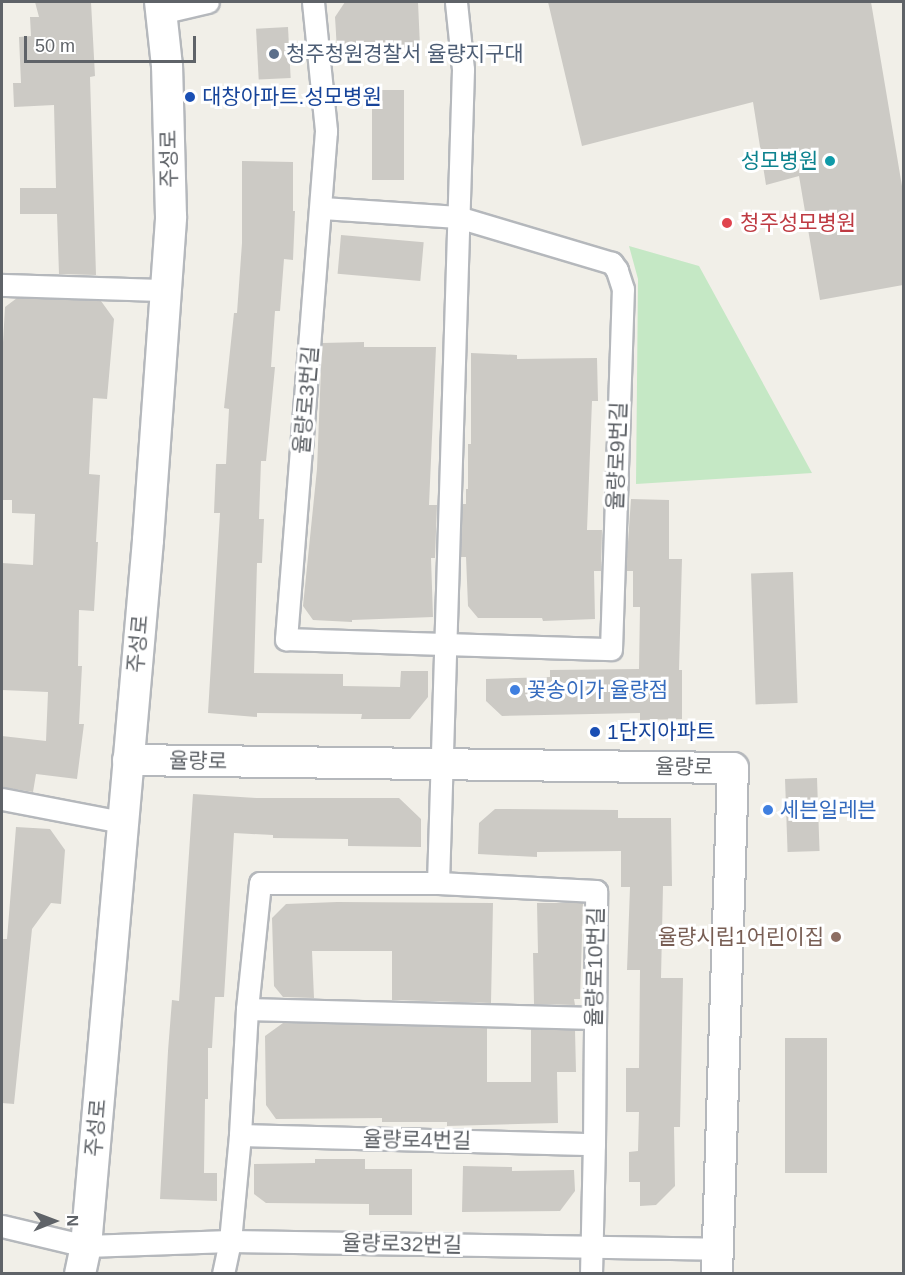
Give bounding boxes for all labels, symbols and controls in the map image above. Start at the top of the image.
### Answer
scale bar [27,24,200,62]
text: 50 m [35,36,75,56]
place label: 청주청원경찰서 율량지구대 [286,41,524,67]
marker: 청주청원경찰서 율량지구대 [267,47,281,61]
place label: 대창아파트.성모병원 [202,84,382,110]
marker: 대창아파트.성모병원 [183,90,197,104]
street label: 주성로 [156,130,182,188]
place label: 성모병원 [741,148,818,174]
marker: 성모병원 [823,154,837,168]
place label: 청주성모병원 [740,210,856,236]
marker: 청주성모병원 [718,214,736,232]
street label: 율량로3번길 [289,345,323,455]
street label: 율량로9번길 [603,401,631,511]
street label: 주성로 [123,614,153,674]
place label: 꽃송이가 율량점 [527,677,668,703]
marker: 꽃송이가 율량점 [508,683,522,697]
place label: 1단지아파트 [607,719,715,745]
marker: 1단지아파트 [588,725,602,739]
street label: 율량로 [169,748,227,774]
street label: 율량로 [655,754,713,780]
place label: 세븐일레븐 [780,797,877,823]
marker: 세븐일레븐 [761,803,775,817]
street label: 율량로10번길 [581,907,609,1027]
place label: 율량시립1어린이집 [658,924,824,950]
marker: 율량시립1어린이집 [829,930,843,944]
street label: 주성로 [81,1098,111,1158]
street label: 율량로4번길 [363,1126,471,1154]
north arrow [24,1191,84,1251]
text: N [64,1215,81,1227]
street label: 율량로32번길 [342,1230,462,1258]

